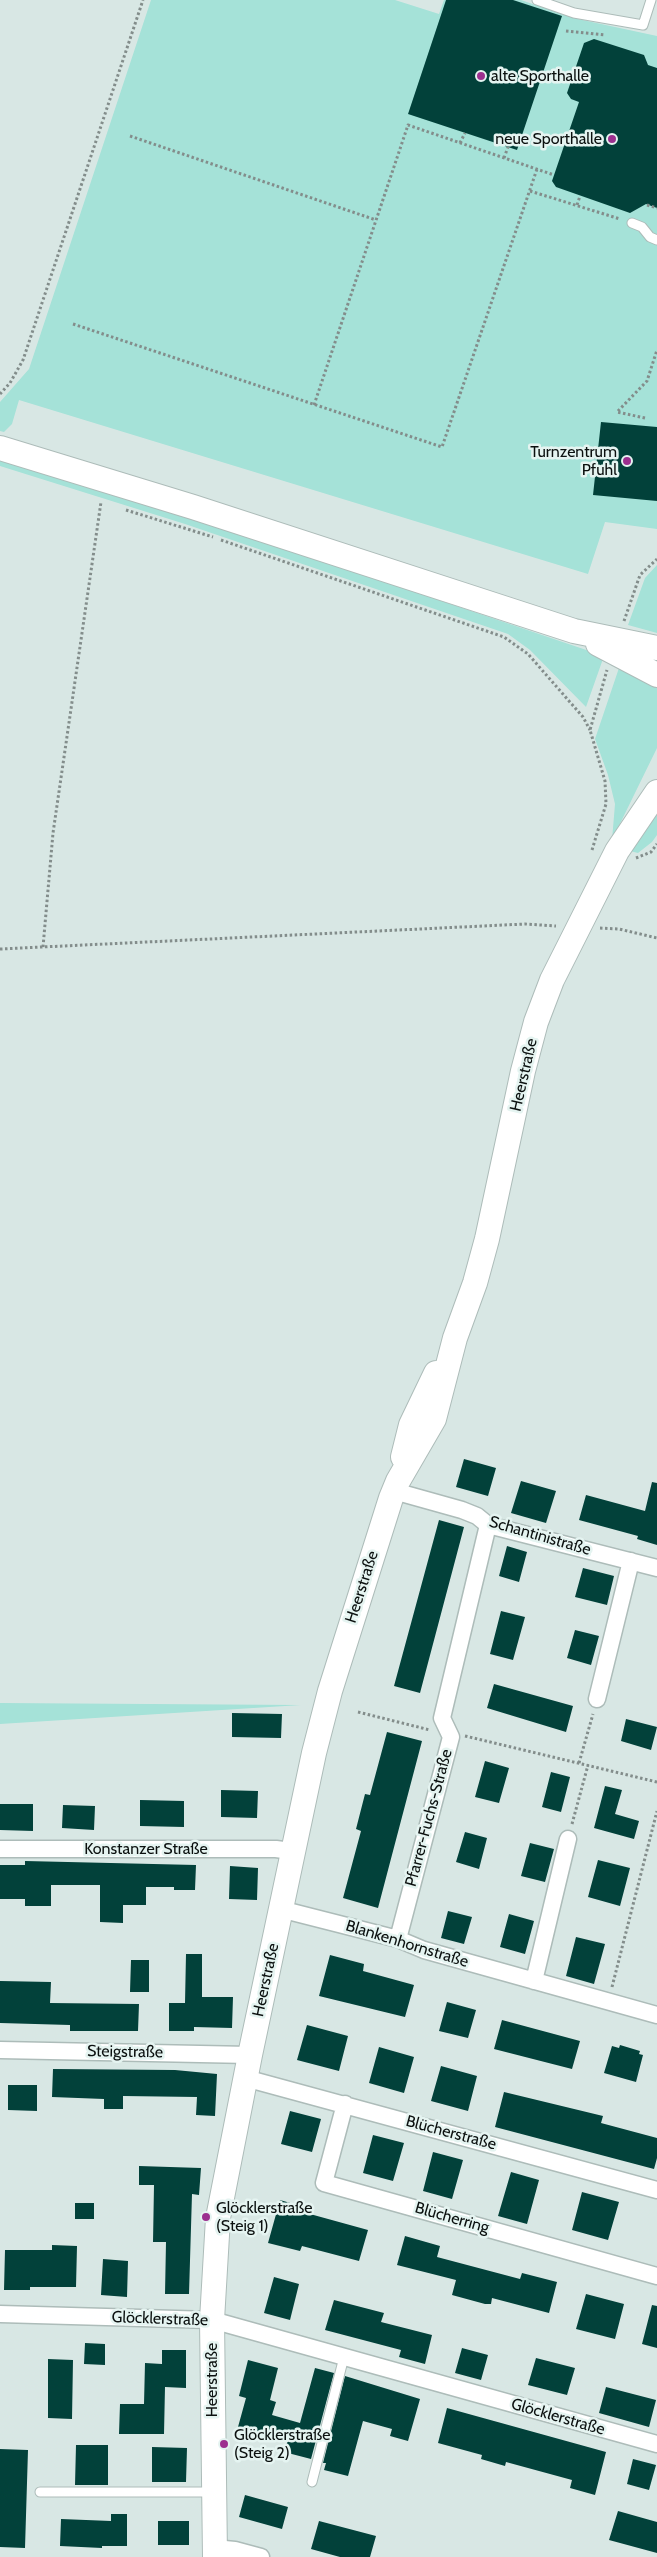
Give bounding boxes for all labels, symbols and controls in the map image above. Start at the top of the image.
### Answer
place label: alte Sporthalle [491,66,589,86]
marker: alte Sporthalle [475,70,487,82]
place label: neue Sporthalle [495,129,602,149]
marker: neue Sporthalle [606,133,618,145]
place label: Turnzentrum Pfuhl [530,442,617,480]
marker: Turnzentrum Pfuhl [621,455,633,467]
street label: Heerstraße [506,1037,542,1113]
street label: Schantinistraße [487,1512,593,1560]
street label: Heerstraße [341,1549,383,1625]
street label: Pfarrer-Fuchs-Straße [401,1747,457,1889]
street label: Konstanzer Straße [84,1839,208,1859]
street label: Blankenhornstraße [343,1916,471,1972]
street label: Heerstraße [249,1942,283,2018]
street label: Steigstraße [87,2042,163,2062]
street label: Blücherstraße [404,2112,498,2154]
place label: Glöcklerstraße (Steig 1) [216,2198,313,2236]
street label: Blücherring [413,2198,491,2238]
marker: Glöcklerstraße (Steig 1) [200,2211,212,2223]
street label: Glöcklerstraße [111,2308,209,2330]
street label: Heerstraße [202,2343,222,2417]
street label: Glöcklerstraße [509,2394,607,2440]
place label: Glöcklerstraße (Steig 2) [234,2425,331,2463]
marker: Glöcklerstraße (Steig 2) [218,2438,230,2450]

